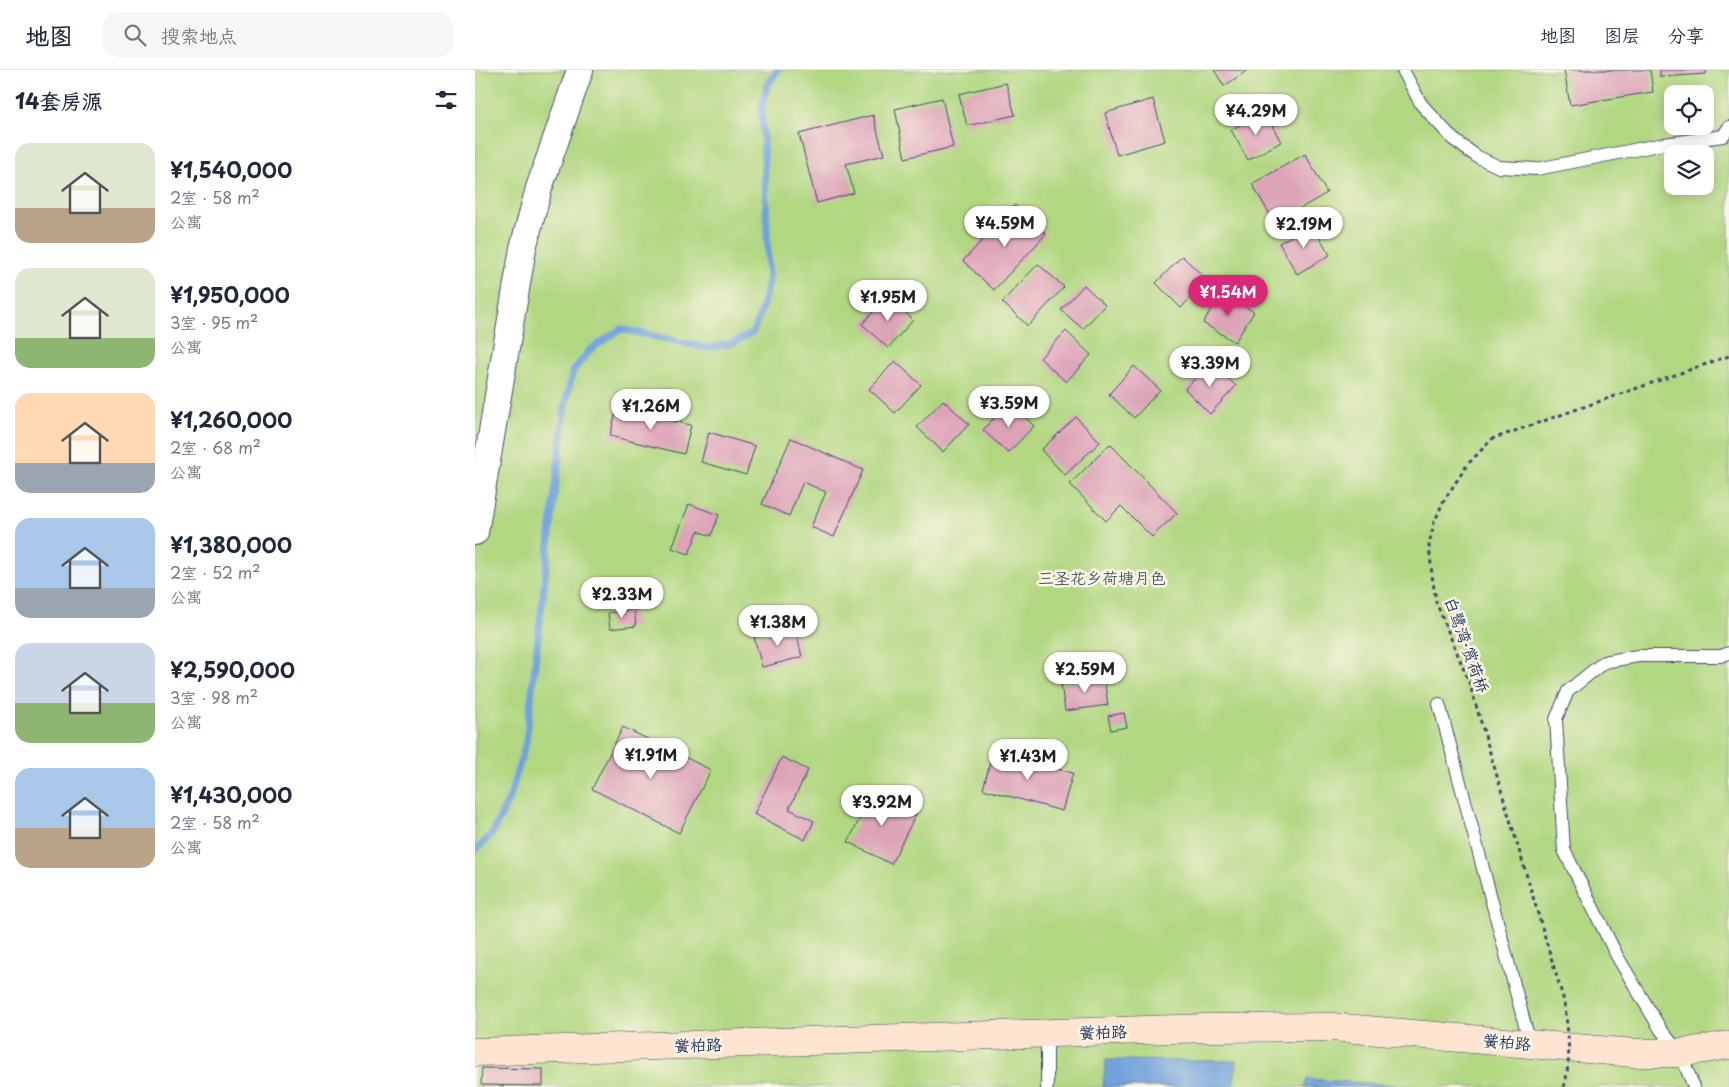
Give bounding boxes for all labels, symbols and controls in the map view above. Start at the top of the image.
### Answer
search box [103,12,453,57]
text: 地图 [25,17,73,53]
icon: search [121,21,149,49]
text: 搜索地点 [161,21,237,49]
text: 地图 [1540,21,1576,48]
text: 图层 [1604,21,1640,48]
text: 分享 [1668,21,1704,48]
text: 14套房源 [15,84,102,116]
map controls [1664,85,1714,195]
button: locate [1664,85,1714,135]
icon: filters [432,86,460,114]
pin: ¥4.29M [1215,93,1297,136]
text: ¥4.29M [1226,98,1286,122]
button: layers [1664,145,1714,195]
text: ¥1,540,000 [170,153,292,185]
icon: home [55,163,115,223]
text: 2室 · 58 m² [170,185,260,209]
pin: ¥4.59M [964,206,1046,248]
pin: ¥2.19M [1263,206,1345,249]
text: 公寓 [170,209,202,233]
text: ¥4.59M [975,210,1035,234]
text: ¥2.19M [1276,211,1332,235]
pin: ¥1.54M [1187,274,1269,317]
text: ¥1,950,000 [170,278,290,310]
text: ¥1.54M [1200,279,1256,303]
pin: ¥1.95M [847,280,929,322]
text: ¥1.95M [860,284,916,308]
icon: home [55,288,115,348]
text: 3室 · 95 m² [170,310,258,334]
text: 公寓 [170,334,202,358]
pin: ¥3.39M [1169,346,1251,388]
text: ¥3.39M [1180,350,1240,374]
pin: ¥3.59M [968,386,1050,428]
pin: ¥1.26M [610,388,692,431]
text: ¥3.59M [979,390,1039,414]
text: ¥1.26M [622,393,680,417]
text: ¥1,260,000 [170,403,292,435]
icon: home [55,413,115,473]
text: 2室 · 68 m² [170,435,261,459]
text: 公寓 [170,459,202,483]
text: ¥1,380,000 [170,528,292,560]
icon: home [55,538,115,598]
text: 2室 · 52 m² [170,560,261,584]
park label: 三圣花乡荷塘月色 [1038,565,1166,589]
pin: ¥2.33M [581,576,663,619]
text: ¥2.33M [591,581,653,605]
text: 公寓 [170,584,202,608]
street label: 白鹭湾·赏荷桥 [1439,593,1496,696]
pin: ¥1.38M [737,604,819,647]
text: ¥1.38M [750,609,806,633]
pin: ¥2.59M [1044,652,1126,694]
text: ¥2,590,000 [170,653,295,685]
text: ¥2.59M [1055,656,1115,680]
icon: home [55,663,115,723]
text: 3室 · 98 m² [170,685,258,709]
text: 公寓 [170,709,202,733]
pin: ¥1.91M [610,738,692,780]
pin: ¥1.43M [987,738,1069,781]
text: ¥1.91M [625,742,677,766]
text: ¥1.43M [1000,743,1056,767]
text: ¥1,430,000 [170,778,292,810]
pin: ¥3.92M [841,784,923,827]
icon: home [55,788,115,848]
text: ¥3.92M [852,789,912,813]
text: 2室 · 58 m² [170,810,260,834]
text: 公寓 [170,834,202,858]
street label: 黉柏路 [1079,1018,1127,1044]
street label: 黉柏路 [1482,1027,1532,1055]
street label: 黉柏路 [674,1031,722,1057]

